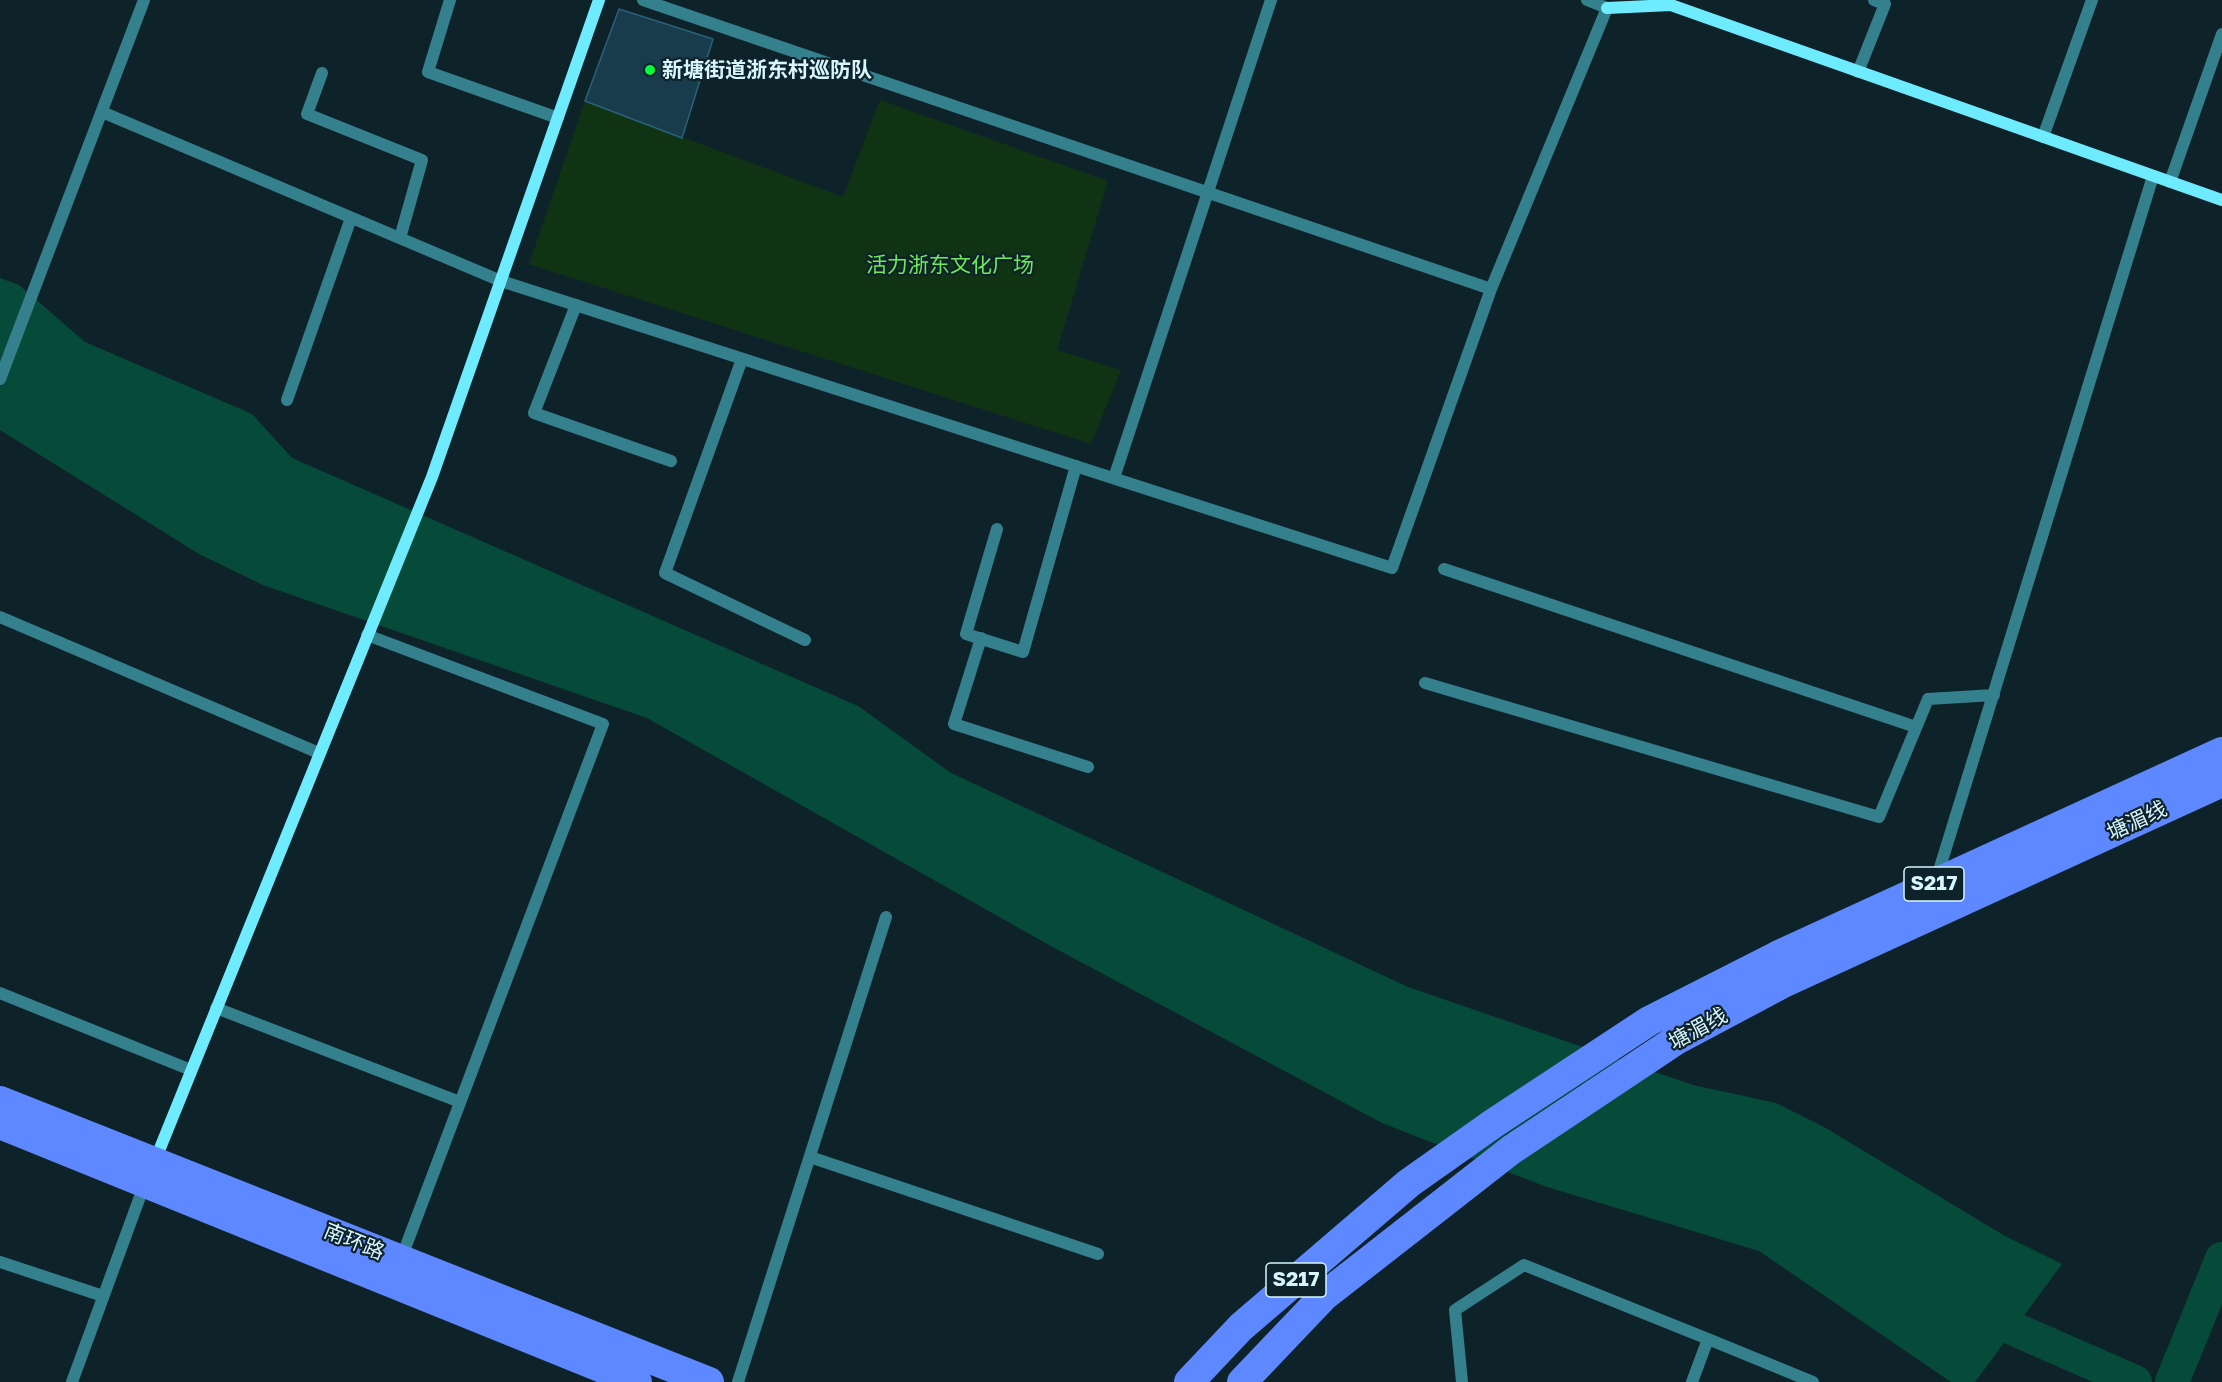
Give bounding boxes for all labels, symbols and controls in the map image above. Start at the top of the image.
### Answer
place label: 新塘街道浙东村巡防队 [662,57,872,83]
marker: 新塘街道浙东村巡防队 [643,63,657,77]
park label: 活力浙东文化广场 [866,252,1034,278]
street label: 塘湄线 [2103,796,2171,846]
road number: S217 [1904,867,1964,901]
street label: 塘湄线 [1664,1003,1732,1055]
street label: 南环路 [320,1219,388,1265]
road number: S217 [1266,1263,1326,1297]

